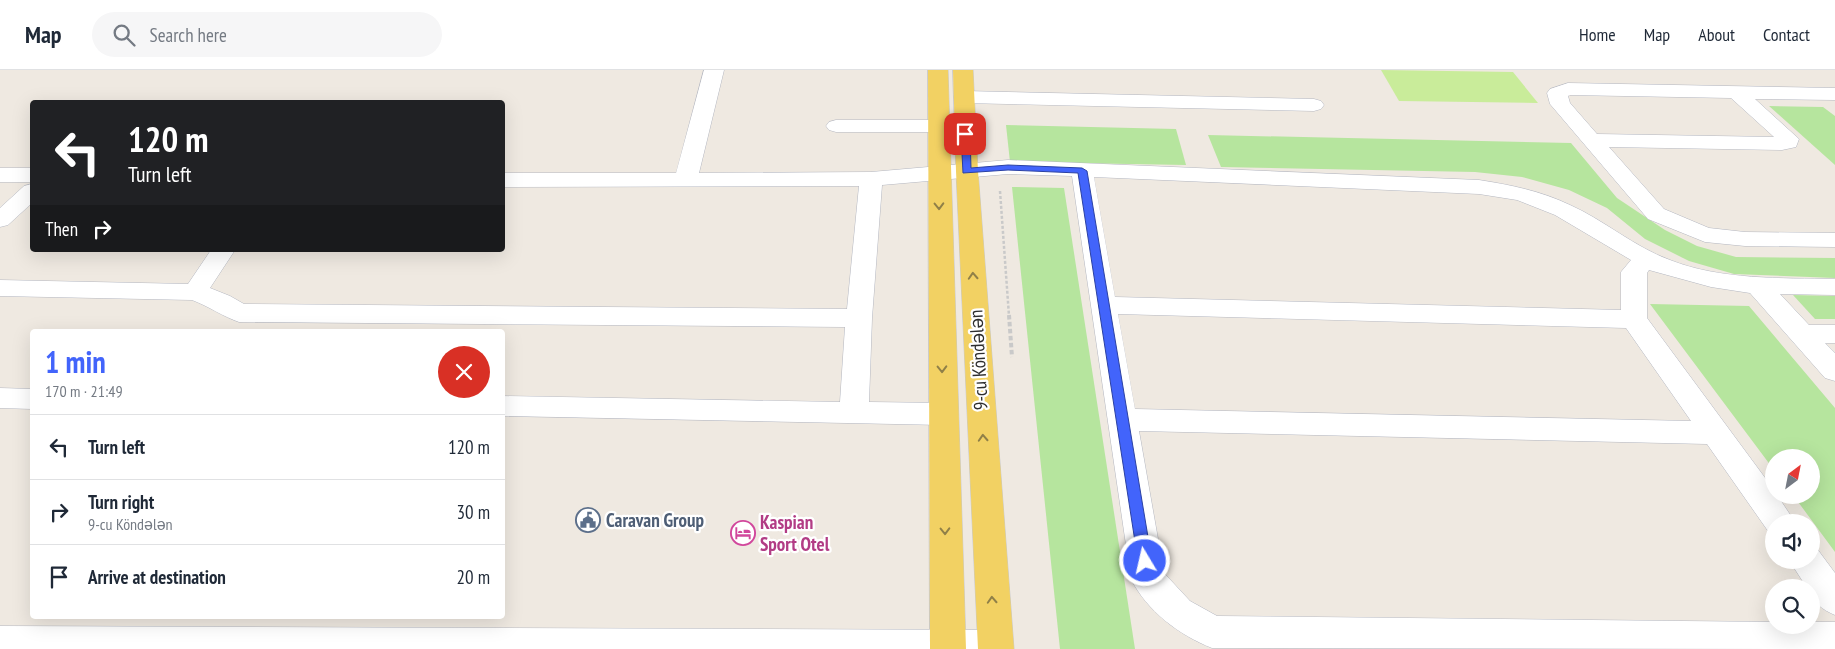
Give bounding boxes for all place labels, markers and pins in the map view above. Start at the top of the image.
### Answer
pin [944,113,986,155]
public building icon: Caravan Group [575,507,601,533]
place label: Caravan Group [606,508,704,532]
place label: Kaspian Sport Otel [760,510,830,556]
hotel icon: Kaspian Sport Otel [730,520,756,546]

